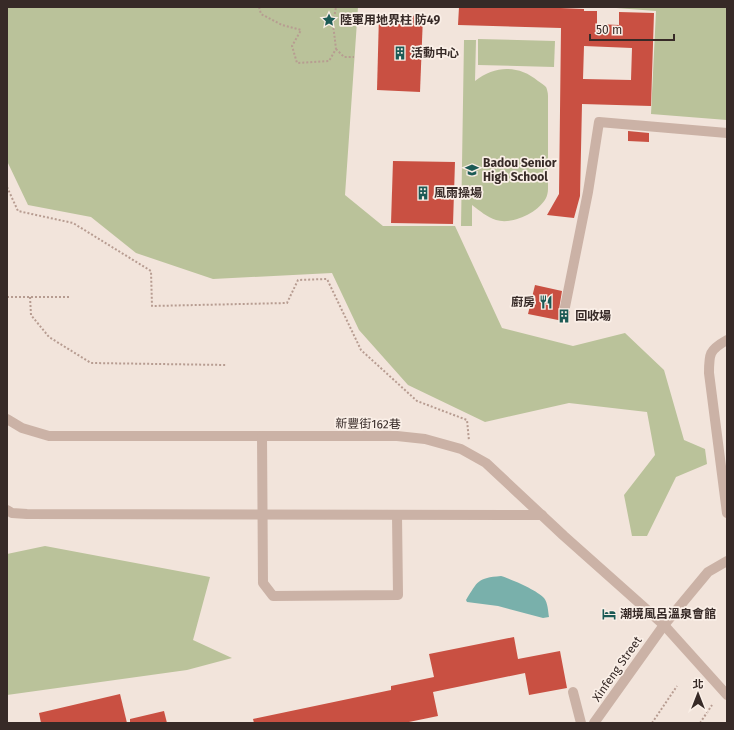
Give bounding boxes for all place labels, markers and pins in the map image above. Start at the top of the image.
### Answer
place icon: 陸軍用地界柱 防49 [321,12,337,28]
place label: 陸軍用地界柱 防49 [340,13,440,27]
building icon: 活動中心 [392,45,408,61]
place label: 活動中心 [411,46,459,60]
place label: Badou Senior High School [483,156,557,184]
school or university icon: Badou Senior High School [464,162,480,178]
building icon: 風雨操場 [415,185,431,201]
place label: 風雨操場 [434,186,482,200]
restaurant icon: 廚房 [538,294,554,310]
place label: 廚房 [511,295,535,309]
building icon: 回收場 [556,308,572,324]
place label: 回收場 [575,309,611,323]
hotel icon: 潮境風呂溫泉會館 [601,606,617,622]
place label: 潮境風呂溫泉會館 [620,607,716,621]

